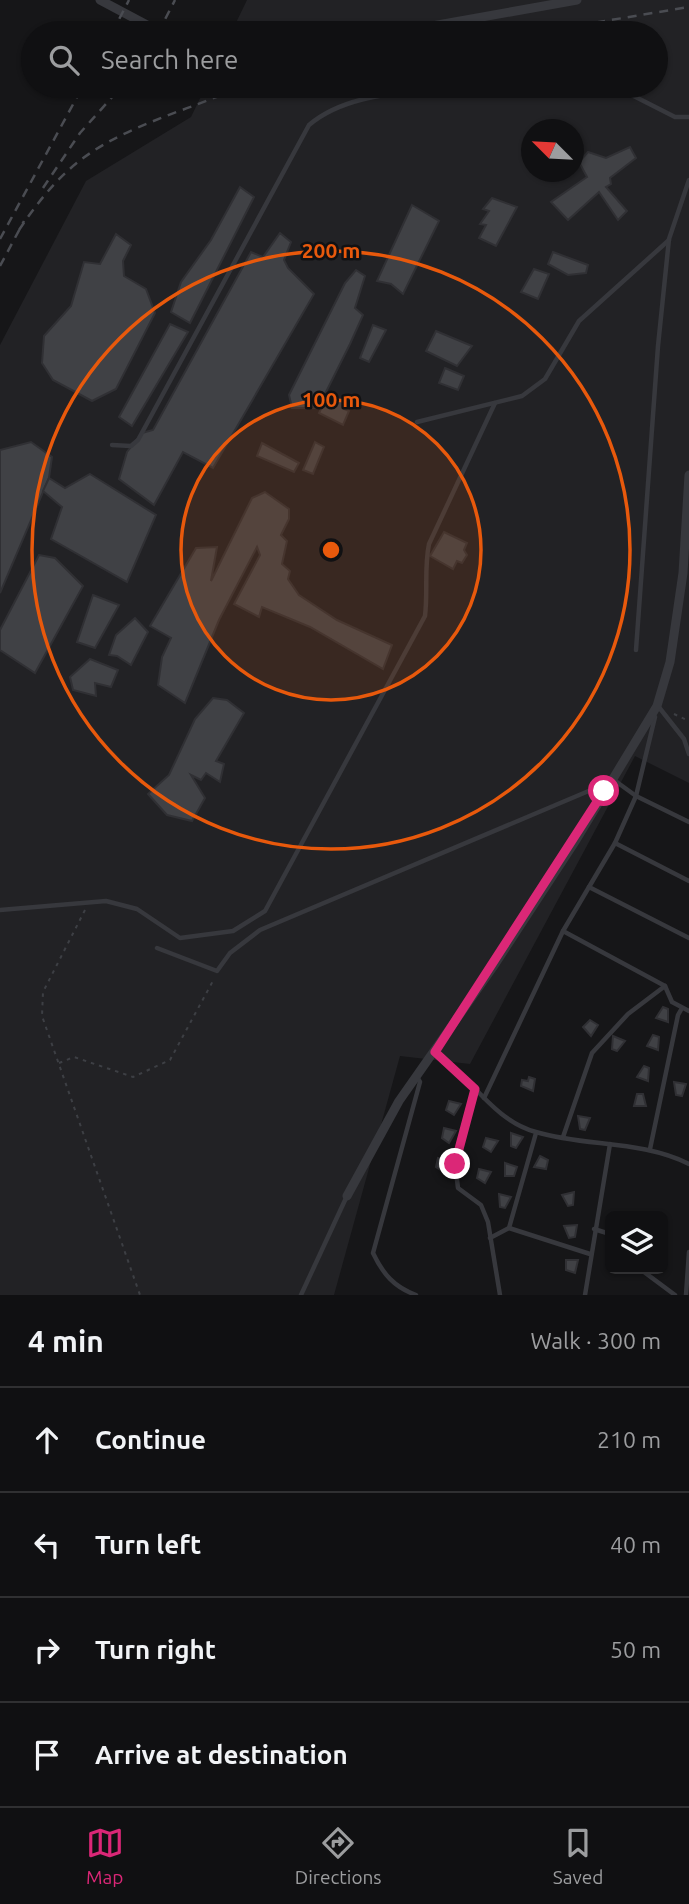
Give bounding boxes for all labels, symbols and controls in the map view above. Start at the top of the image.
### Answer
search box [21,21,668,98]
icon: search [45,41,83,79]
text: Search here [101,45,238,74]
north arrow [521,119,584,182]
text: 200 m [302,238,360,262]
text: 100 m [302,387,360,411]
centre of rings [319,538,343,562]
route start [588,775,619,806]
route end [439,1148,470,1179]
map controls [605,1211,668,1274]
button: layers [605,1211,668,1274]
text: 4 min [28,1324,104,1358]
text: Walk · 300 m [530,1328,661,1353]
icon: ahead [28,1421,66,1459]
text: Continue [95,1425,206,1454]
text: 210 m [597,1427,661,1452]
icon: left [28,1526,66,1564]
text: Turn left [95,1530,201,1559]
text: 40 m [610,1532,661,1557]
icon: right [28,1631,66,1669]
text: Turn right [95,1635,216,1664]
text: 50 m [610,1637,661,1662]
icon: arrive [28,1736,66,1774]
text: Arrive at destination [95,1740,348,1769]
tab: Map [86,1824,124,1888]
tab: Directions [295,1824,382,1888]
tab: Saved [553,1824,603,1888]

